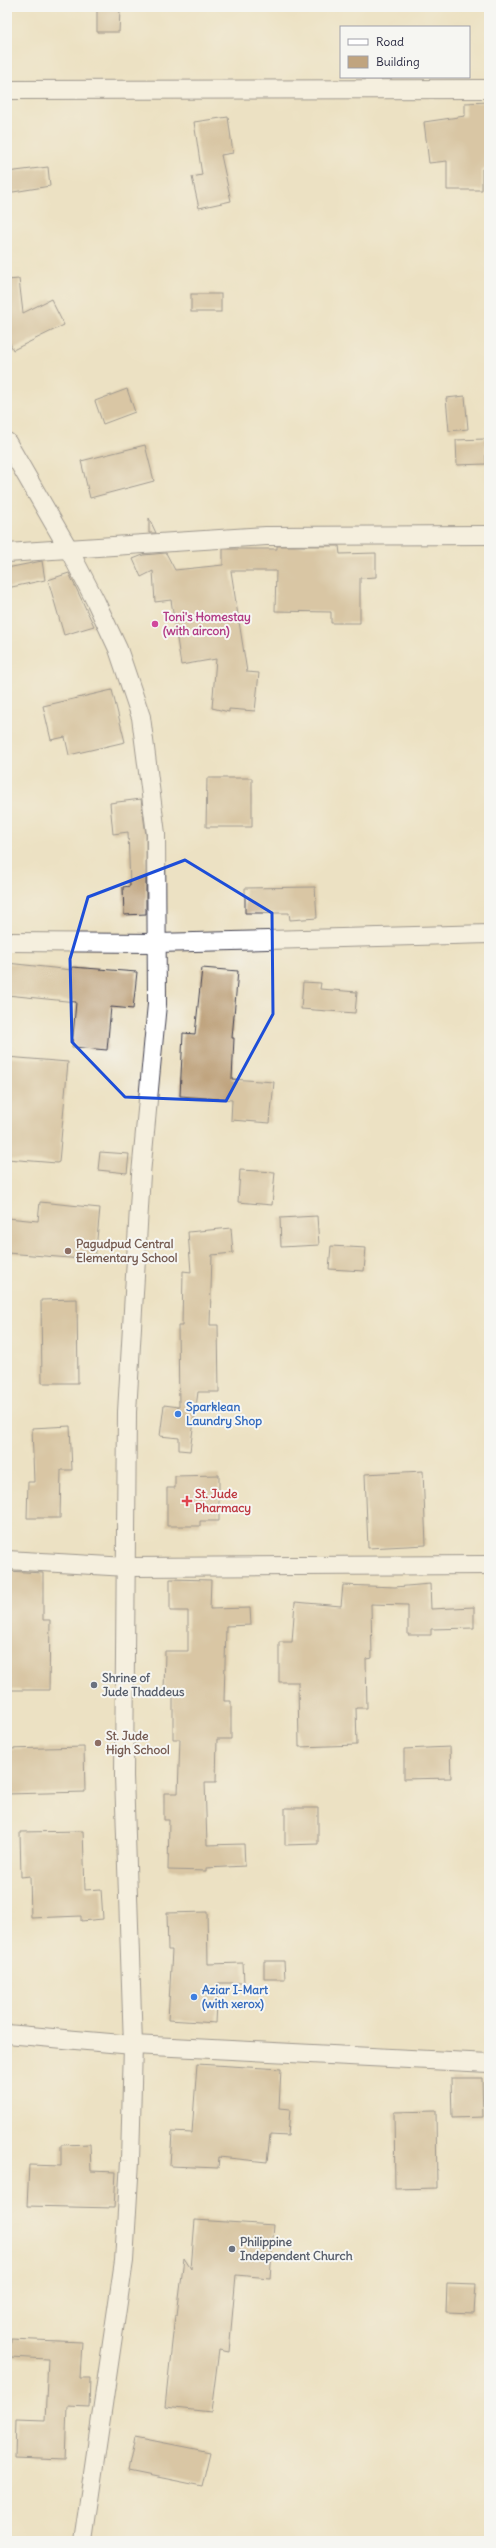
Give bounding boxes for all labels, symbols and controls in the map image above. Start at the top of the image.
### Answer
legend [340,26,470,78]
text: Road [376,34,404,49]
text: Building [376,54,420,69]
place label: Toni's Homestay (with aircon) [163,609,251,639]
marker: Toni's Homestay (with aircon) [150,619,160,629]
place label: Pagudpud Central Elementary School [76,1236,178,1266]
marker: Pagudpud Central Elementary School [63,1246,73,1256]
place label: Sparklean Laundry Shop [186,1399,262,1429]
marker: Sparklean Laundry Shop [173,1409,183,1419]
place label: St. Jude Pharmacy [195,1486,251,1516]
marker: St. Jude Pharmacy [182,1496,192,1506]
place label: Shrine of Jude Thaddeus [102,1670,185,1699]
marker: Shrine of Jude Thaddeus [89,1680,99,1690]
place label: St. Jude High School [106,1728,170,1758]
marker: St. Jude High School [93,1738,103,1748]
place label: Aziar I-Mart (with xerox) [202,1982,269,2012]
marker: Aziar I-Mart (with xerox) [189,1992,199,2002]
place label: Philippine Independent Church [240,2234,353,2264]
marker: Philippine Independent Church [227,2244,237,2254]

